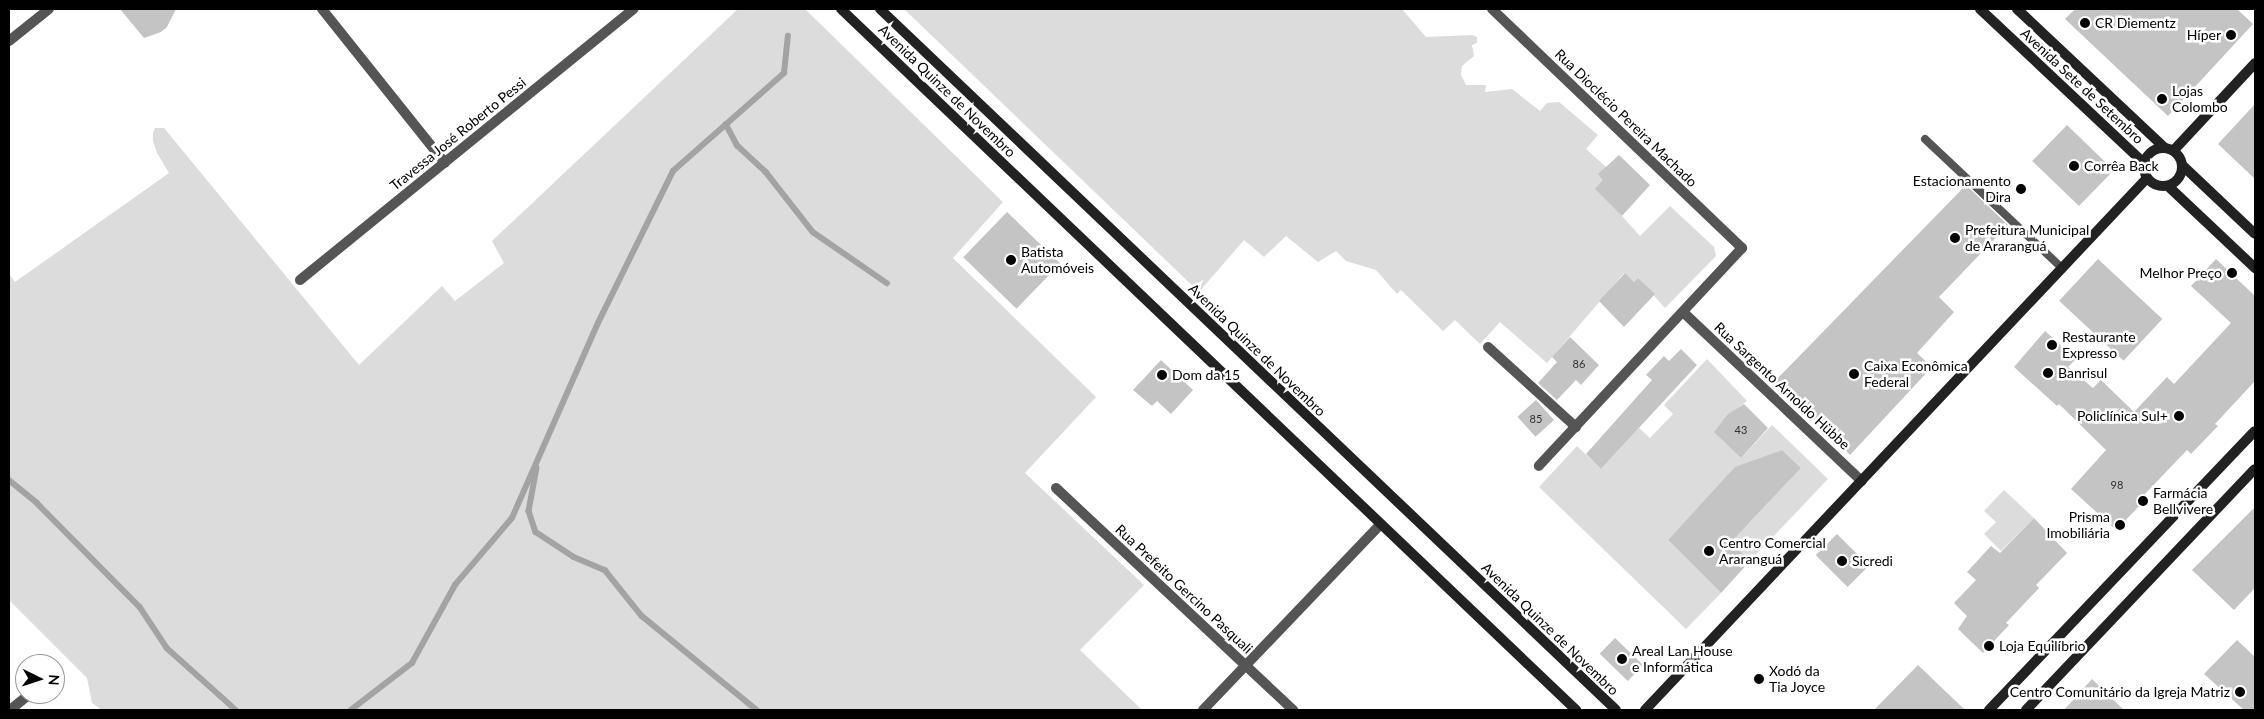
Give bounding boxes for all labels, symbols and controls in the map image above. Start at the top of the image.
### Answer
place label: CR Diementz [2095,15,2176,31]
marker: CR Diementz [2079,17,2091,29]
street label: Avenida Quinze de Novembro [875,21,1019,161]
street label: Avenida Sete de Setembro [2017,25,2147,147]
place label: Híper [2187,27,2221,43]
marker: Híper [2225,29,2237,41]
street label: Rua Dioclécio Pereira Machado [1551,46,1701,190]
street label: Travessa José Roberto Pessi [387,74,529,194]
place label: Lojas Colombo [2172,83,2228,115]
marker: Lojas Colombo [2156,93,2168,105]
place label: Corrêa Back [2084,158,2159,174]
marker: Corrêa Back [2068,160,2080,172]
place label: Estacionamento Dira [1913,173,2011,206]
marker: Estacionamento Dira [2015,183,2027,195]
place label: Prefeitura Municipal de Araranguá [1965,222,2089,254]
marker: Prefeitura Municipal de Araranguá [1949,232,1961,244]
place label: Batista Automóveis [1021,244,1094,276]
marker: Batista Automóveis [1005,254,1017,266]
place label: Melhor Preço [2139,265,2222,281]
marker: Melhor Preço [2226,267,2238,279]
street label: Avenida Quinze de Novembro [1185,280,1329,420]
street label: Rua Sargento Arnoldo Hübbe [1711,319,1853,453]
place label: Restaurante Expresso [2062,329,2136,362]
marker: Restaurante Expresso [2046,339,2058,351]
house number: 86 [1573,357,1585,371]
place label: Caixa Econômica Federal [1864,358,1968,391]
place label: Banrisul [2058,365,2107,381]
place label: Dom da 15 [1172,367,1240,383]
marker: Banrisul [2042,367,2054,379]
marker: Caixa Econômica Federal [1848,368,1860,380]
marker: Dom da 15 [1156,369,1168,381]
place label: Policlínica Sul+ [2077,408,2168,424]
marker: Policlínica Sul+ [2172,409,2186,423]
house number: 85 [1530,412,1542,426]
house number: 43 [1735,423,1747,437]
house number: 98 [2111,478,2123,492]
place label: Farmácia Bellvivere [2153,485,2213,518]
marker: Farmácia Bellvivere [2137,495,2149,507]
place label: Prisma Imobiliária [2046,509,2110,542]
marker: Prisma Imobiliária [2114,519,2126,531]
street label: Rua Prefeito Gercino Pasquali [1112,521,1256,657]
place label: Centro Comercial Araranguá [1719,535,1826,568]
marker: Centro Comercial Araranguá [1703,545,1715,557]
place label: Sicredi [1852,553,1893,569]
marker: Sicredi [1836,555,1848,567]
street label: Avenida Quinze de Novembro [1478,559,1622,699]
place label: Loja Equilíbrio [1999,638,2085,654]
marker: Loja Equilíbrio [1983,640,1995,652]
place label: Areal Lan House e Informática [1632,643,1733,676]
marker: Areal Lan House e Informática [1616,653,1628,665]
north arrow [15,654,65,704]
place label: Xodó da Tia Joyce [1769,663,1825,696]
marker: Xodó da Tia Joyce [1753,673,1765,685]
text: N [46,674,63,686]
place label: Centro Comunitário da Igreja Matriz [2010,684,2230,700]
marker: Centro Comunitário da Igreja Matriz [2234,686,2246,698]

